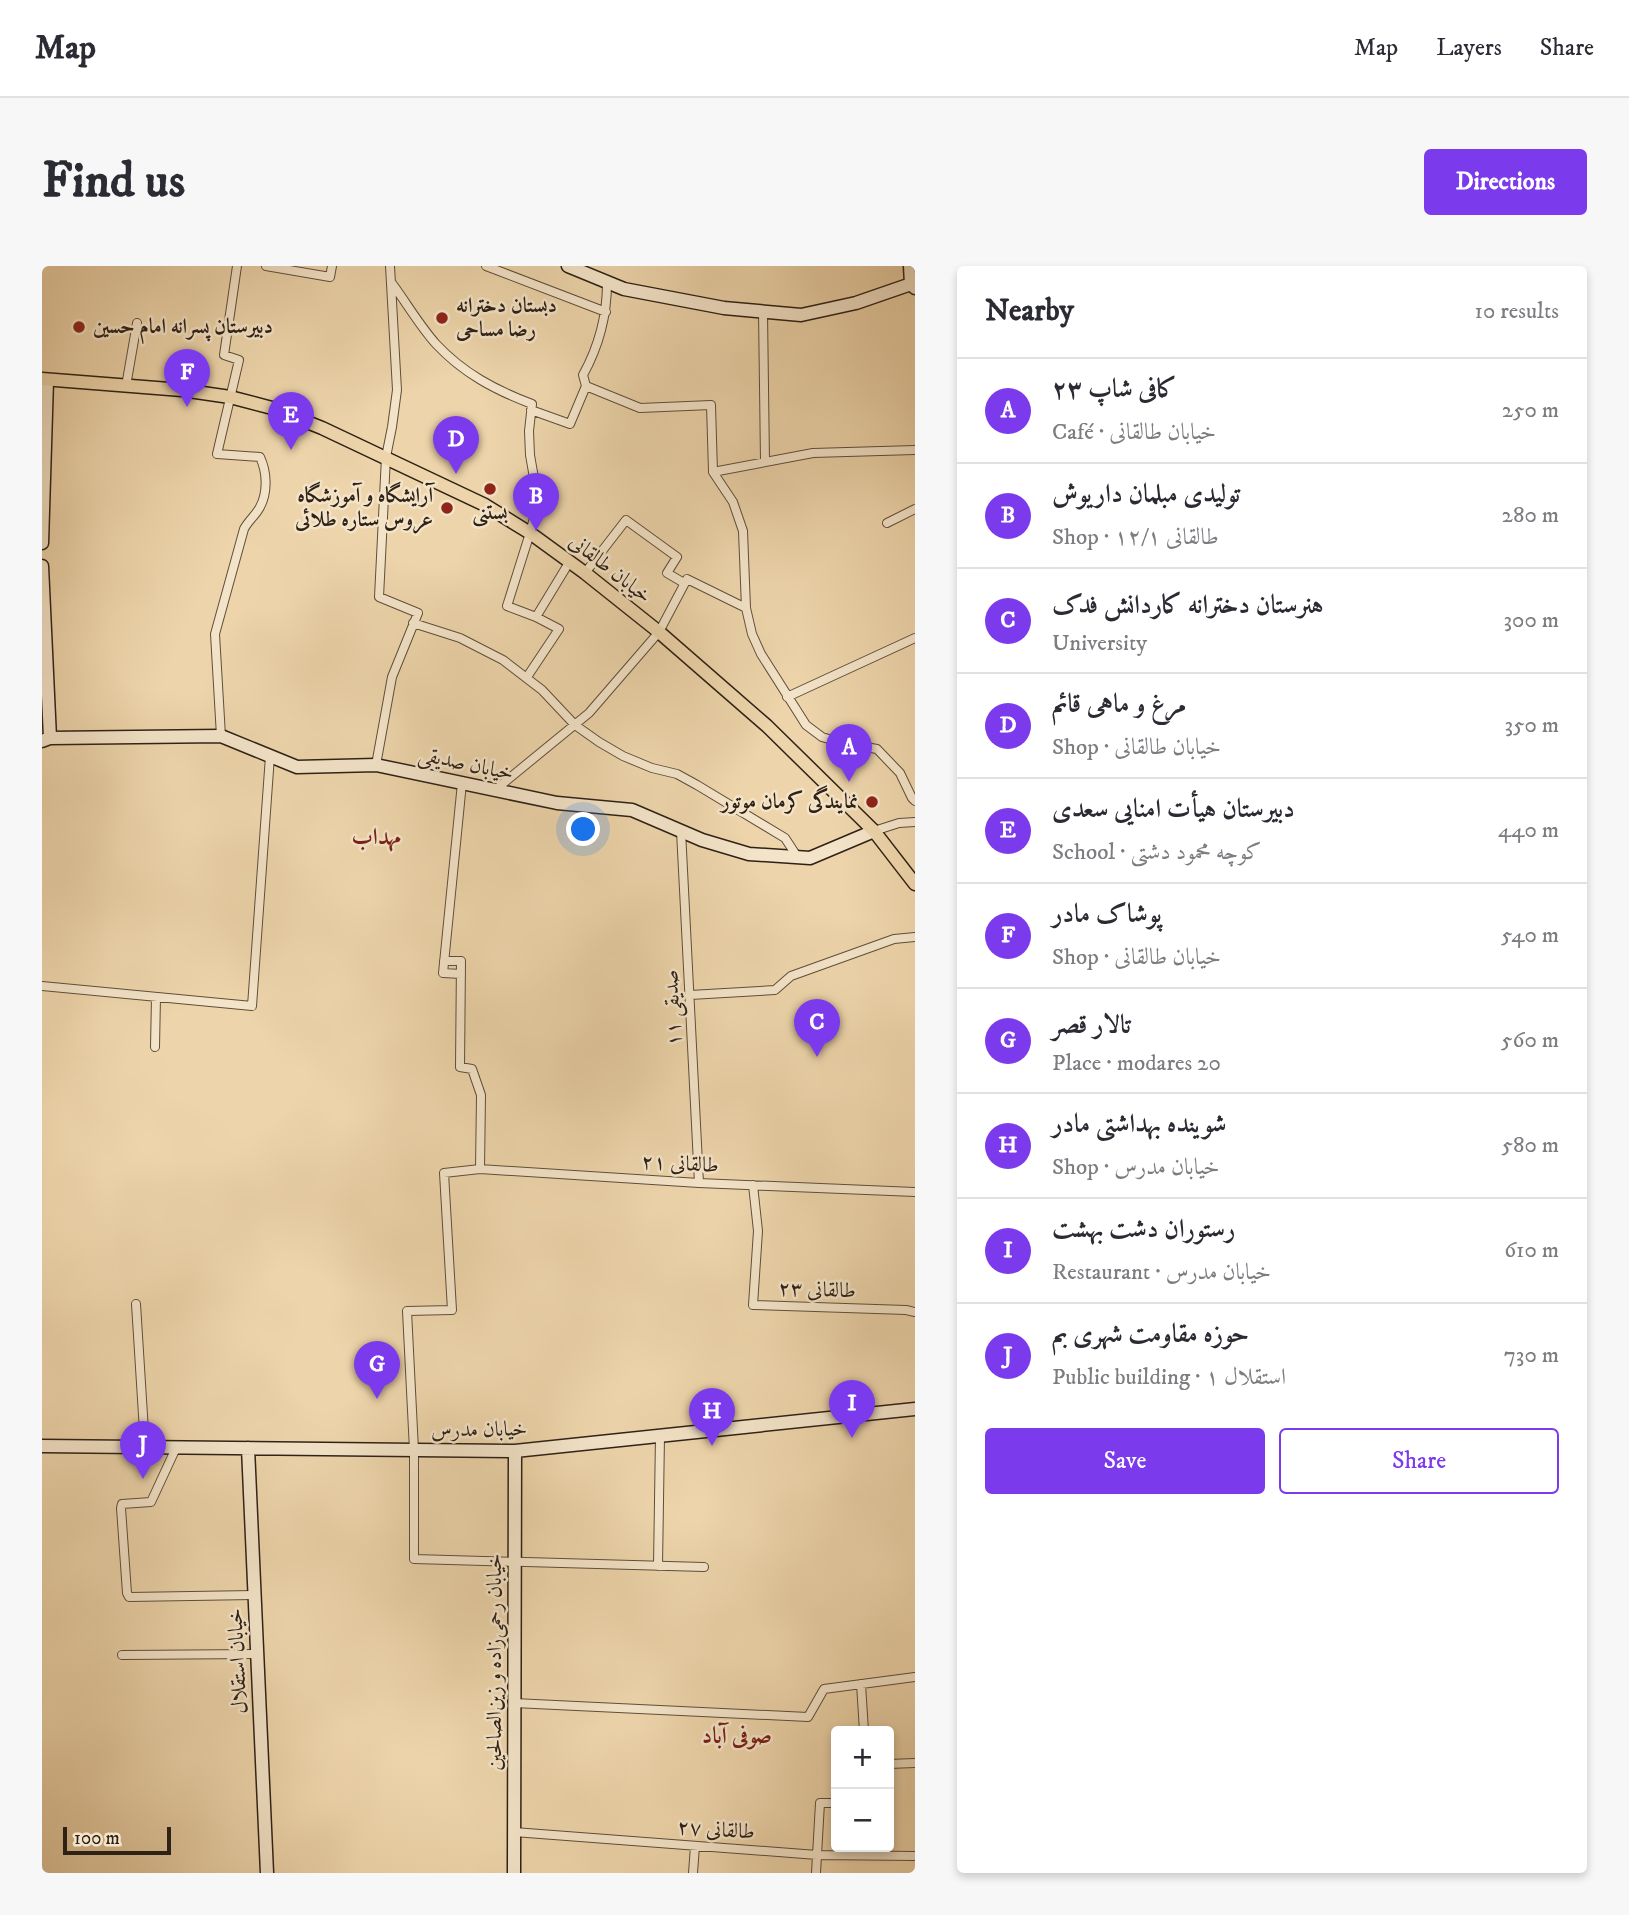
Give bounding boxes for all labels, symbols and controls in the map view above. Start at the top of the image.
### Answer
text: Map [35,28,96,69]
text: Map [1354,33,1398,63]
text: Layers [1436,33,1502,63]
text: Share [1540,33,1594,63]
button: Directions [1424,149,1587,215]
text: Find us [42,151,185,213]
place label: دبستان دخترانه رضا مساحی [455,293,557,343]
text: Nearby [985,293,1074,330]
text: 10 results [1475,297,1559,326]
marker: دبستان دخترانه رضا مساحی [434,310,450,326]
place label: دبیرستان پسرانه امام حسین [93,314,273,345]
marker: دبیرستان پسرانه امام حسین [71,319,87,335]
pin: F [164,349,210,407]
text: کافی شاپ ۲۳ [1052,373,1177,406]
pin: E [268,392,314,450]
text: A [1001,396,1015,425]
text: 250 m [1502,396,1559,425]
pin: D [433,416,479,474]
text: Café · خیابان طالقانی [1052,418,1216,447]
pin: B [513,473,559,531]
text: تولیدی مبلمان داریوش [1052,478,1240,511]
place label: آرایشگاه و آموزشگاه عروس ستاره طلائی [294,481,435,534]
marker: بستنی [482,481,498,497]
marker: آرایشگاه و آموزشگاه عروس ستاره طلائی [439,500,455,516]
place label: بستنی [472,500,508,527]
text: B [1001,501,1015,530]
text: 280 m [1502,501,1559,530]
text: Shop · طالقانی ۱۲/۱ [1052,523,1219,552]
street label: خیابان طالقانی [564,529,656,609]
text: هنرستان دخترانه کاردانش فدک [1052,589,1323,622]
text: C [1000,606,1016,635]
text: 300 m [1503,606,1559,635]
text: University [1052,629,1147,658]
text: مرغ و ماهی قائم [1052,688,1186,721]
text: D [999,711,1017,740]
text: 350 m [1504,711,1559,740]
pin: A [826,724,872,782]
text: Shop · خیابان طالقانی [1052,733,1221,762]
street label: خیابان صدیقی [416,741,516,788]
place label: نمایندگی کرمان موتور [719,785,858,815]
text: دبیرستان هیأت امنایی سعدی [1052,793,1295,826]
marker: نمایندگی کرمان موتور [864,794,880,810]
your location [566,812,600,846]
text: E [1000,816,1016,845]
text: 440 m [1498,816,1559,845]
district label: مهداب [351,823,401,852]
text: School · کوچه محمود دشتی [1052,838,1261,867]
text: پوشاک مادر [1052,898,1162,931]
text: F [1001,921,1015,950]
text: 540 m [1501,921,1559,950]
text: Shop · خیابان طالقانی [1052,943,1221,972]
street label: صدیقی ۱۱ [658,969,689,1047]
pin: C [794,999,840,1057]
text: تالار قصر [1052,1009,1131,1042]
text: G [1000,1026,1016,1055]
text: 560 m [1501,1026,1559,1055]
text: Place · modares 20 [1052,1049,1221,1078]
text: شوینده بهداشتی مادر [1052,1108,1226,1141]
text: H [998,1131,1018,1160]
text: 580 m [1502,1131,1559,1160]
street label: طالقانی ۲۱ [641,1149,719,1179]
text: Shop · خیابان مدرس [1052,1153,1220,1182]
text: رستوران دشت بهشت [1052,1213,1235,1246]
text: I [1003,1236,1013,1265]
text: 610 m [1504,1236,1559,1265]
text: Restaurant · خیابان مدرس [1052,1258,1271,1287]
street label: طالقانی ۲۳ [778,1276,856,1304]
text: حوزه مقاومت شهری بم [1052,1318,1249,1351]
pin: G [354,1341,400,1399]
text: J [1003,1341,1013,1370]
text: 730 m [1504,1341,1559,1370]
text: Public building · استقلال ۱ [1052,1363,1286,1392]
pin: I [829,1380,875,1438]
pin: H [689,1388,735,1446]
street label: خیابان مدرس [431,1416,527,1444]
pin: J [120,1421,166,1479]
button: Save [985,1428,1265,1494]
button: Share [1279,1428,1559,1494]
street label: خیابان رحمی‌زاده و زین‌الصالحین [482,1554,508,1770]
street label: خیابان استقلال [222,1608,254,1714]
district label: صوفی آباد [702,1722,772,1751]
map controls [831,1726,894,1852]
button: + [831,1726,894,1789]
button: − [831,1789,894,1852]
street label: طالقانی ۲۷ [676,1814,756,1846]
scale bar [63,1824,172,1856]
text: 100 m [74,1827,120,1850]

